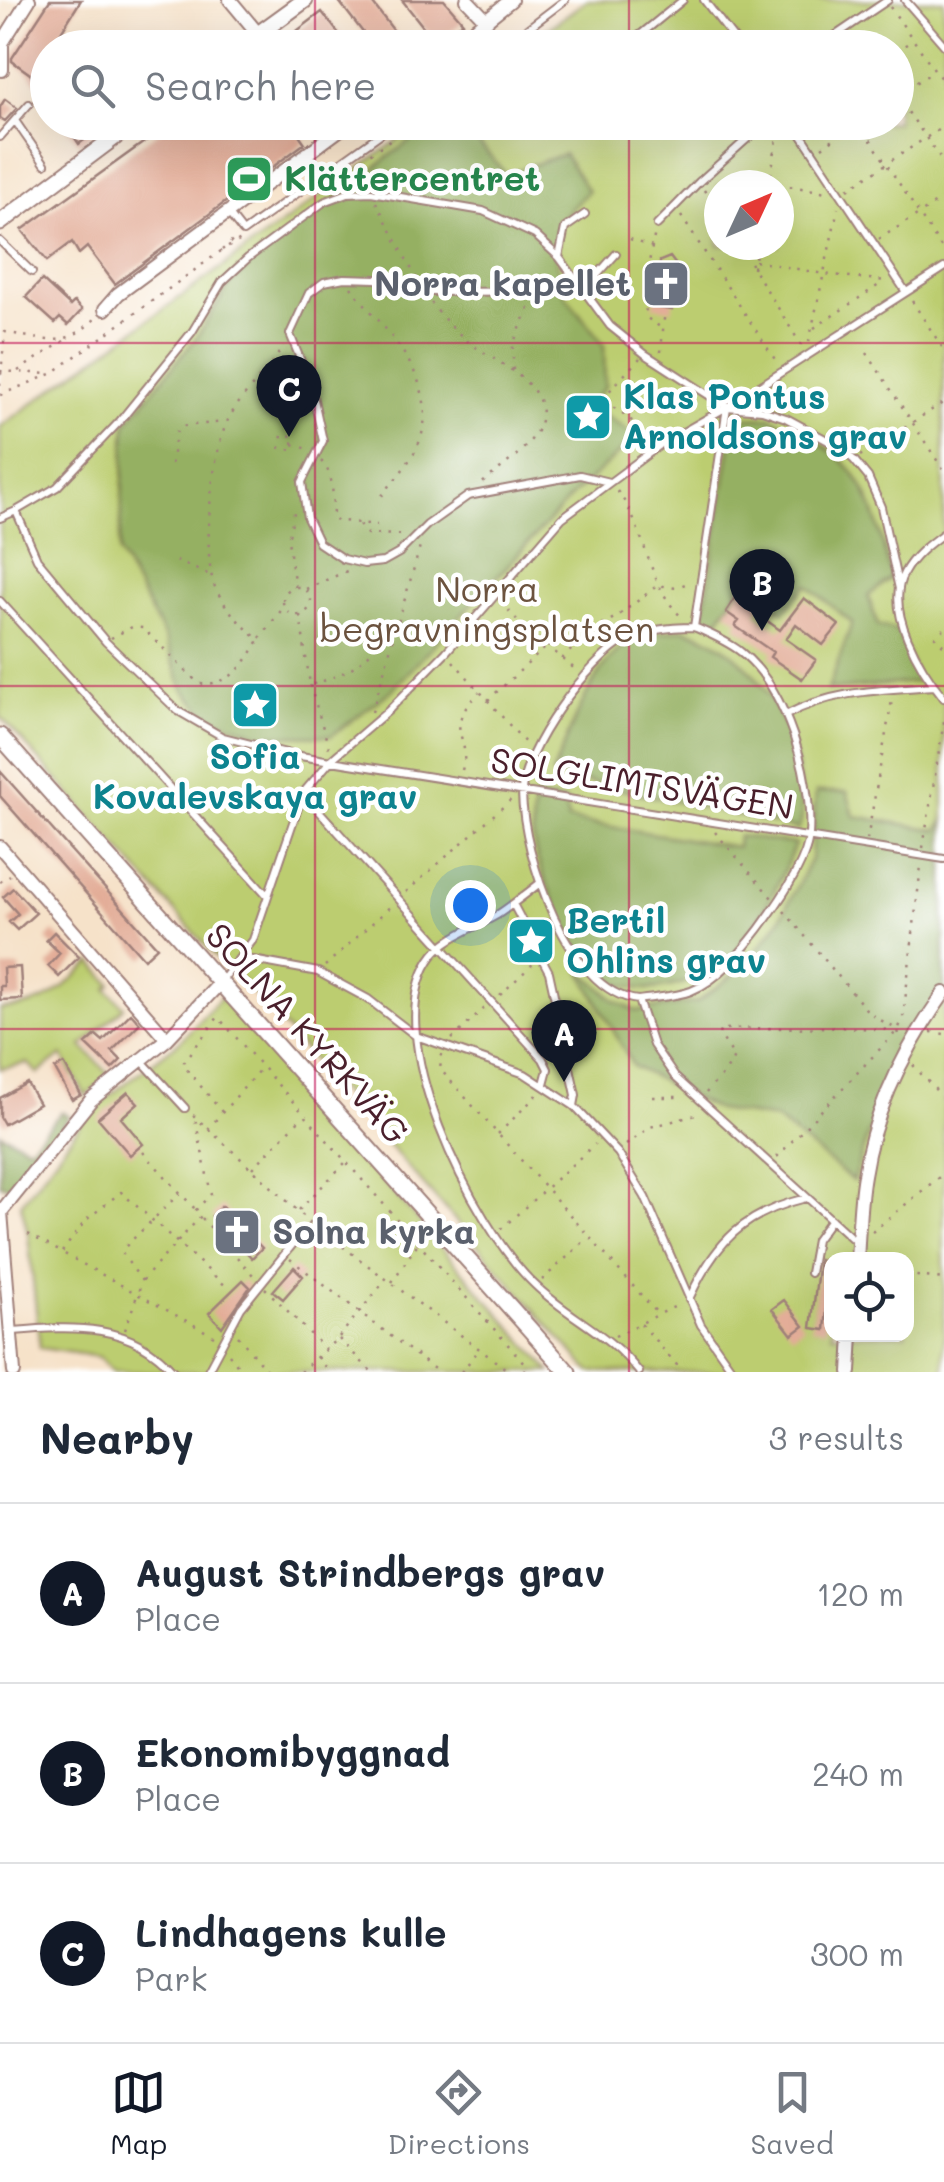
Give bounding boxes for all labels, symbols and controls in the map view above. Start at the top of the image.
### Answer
search box [30,30,914,140]
icon: search [65,58,120,113]
text: Search here [145,60,376,110]
sports icon: Klättercentret [223,153,275,205]
place label: Klättercentret [284,154,540,200]
north arrow [704,170,794,260]
church icon: Norra kapellet [640,258,692,310]
place label: Norra kapellet [374,259,631,305]
pin: C [256,354,322,437]
place label: Klas Pontus Arnoldsons grav [623,372,907,458]
place icon: Klas Pontus Arnoldsons grav [562,391,614,443]
pin: B [730,548,794,631]
park label: Norra begravningsplatsen [320,565,654,651]
place icon: Sofia Kovalevskaya grav [229,679,281,731]
place label: Sofia Kovalevskaya grav [93,732,417,818]
street label: SOLGLIMTSVÄGEN [488,735,797,829]
your location [445,880,496,931]
place label: Bertil Ohlins grav [566,896,766,982]
street label: SOLNA KYRKVÄG [197,912,420,1153]
place icon: Bertil Ohlins grav [505,915,557,967]
pin: A [532,1000,596,1082]
church icon: Solna kyrka [211,1206,263,1258]
place label: Solna kyrka [272,1207,475,1253]
map controls [824,1252,914,1342]
button: locate [824,1252,914,1342]
text: Nearby [40,1410,194,1465]
text: 3 results [768,1416,904,1458]
text: August Strindbergs grav [135,1547,605,1597]
text: A [61,1572,84,1614]
text: 120 m [816,1572,904,1614]
text: Place [135,1597,221,1639]
text: Ekonomibyggnad [135,1727,450,1777]
text: B [62,1752,83,1794]
text: 240 m [812,1752,904,1794]
text: Place [135,1777,221,1819]
text: Lindhagens kulle [135,1907,447,1957]
text: C [61,1932,84,1974]
text: 300 m [810,1932,904,1974]
text: Park [135,1957,208,1999]
tab: Map [110,2065,167,2161]
tab: Directions [388,2065,530,2161]
tab: Saved [751,2065,834,2161]

